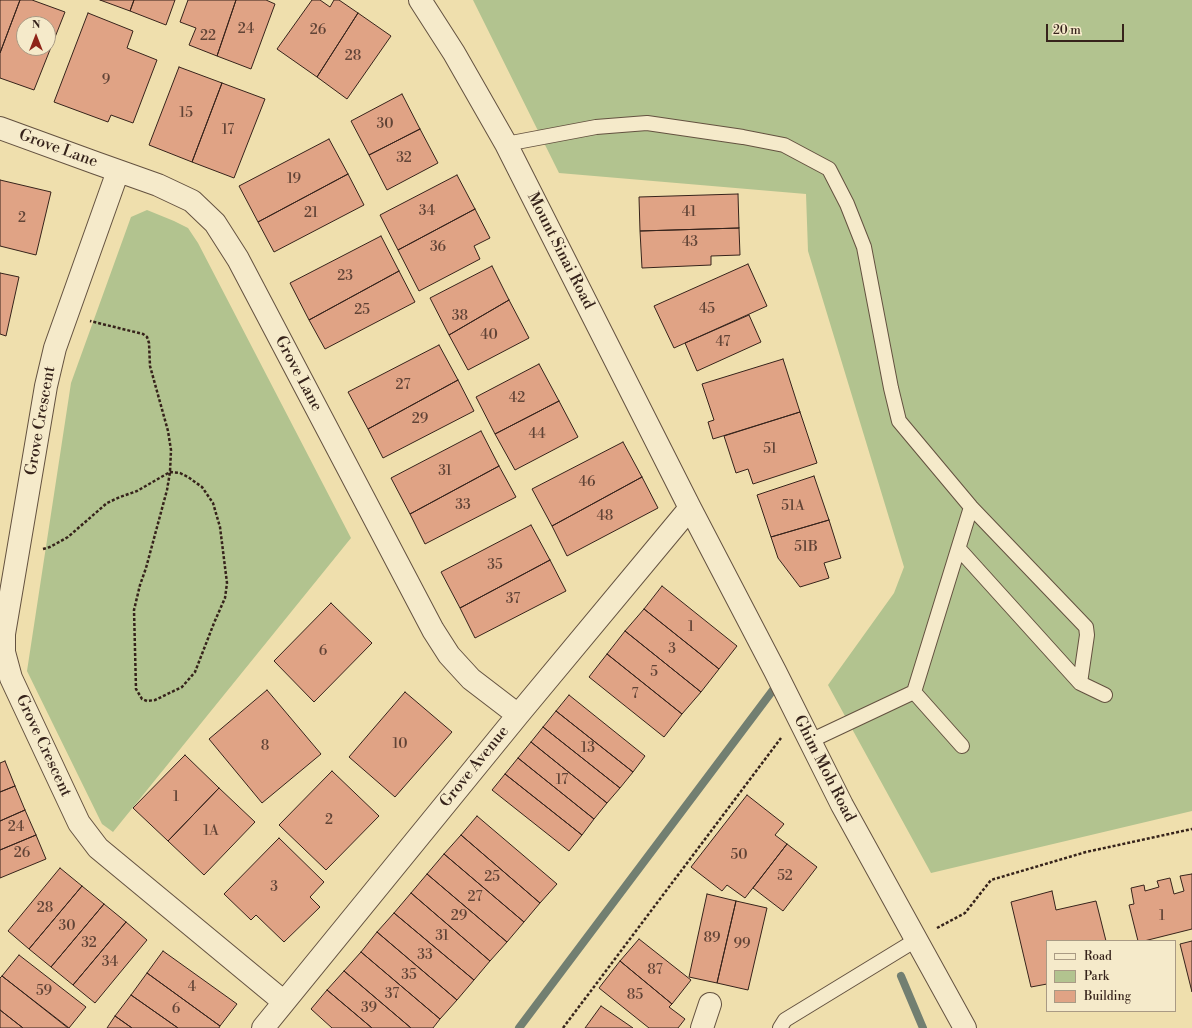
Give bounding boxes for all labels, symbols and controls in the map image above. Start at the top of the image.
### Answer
north arrow [16,16,56,56]
scale bar [1048,16,1126,42]
text: N [32,18,40,32]
house number: 24 [238,22,254,38]
house number: 26 [310,23,326,39]
text: 20 m [1053,23,1081,38]
house number: 22 [200,29,216,45]
house number: 28 [345,49,361,65]
house number: 9 [102,73,110,89]
house number: 15 [179,106,193,122]
house number: 30 [376,117,394,133]
house number: 17 [222,123,234,139]
street label: Grove Lane [16,126,100,172]
house number: 32 [396,151,412,167]
house number: 19 [287,172,301,188]
street label: Mount Sinai Road [522,189,598,313]
house number: 34 [419,204,435,220]
house number: 41 [682,205,696,221]
house number: 21 [304,206,318,222]
house number: 2 [18,211,26,227]
house number: 43 [682,235,698,251]
house number: 36 [430,240,446,256]
house number: 23 [337,269,353,285]
house number: 45 [699,302,715,318]
house number: 25 [354,303,370,319]
house number: 38 [452,309,468,325]
house number: 40 [480,328,498,344]
street label: Grove Lane [270,333,326,415]
house number: 47 [716,335,730,351]
street label: Grove Crescent [22,365,60,477]
house number: 27 [396,378,410,394]
house number: 42 [509,391,525,407]
house number: 29 [412,412,428,428]
house number: 44 [529,427,545,443]
house number: 51 [763,442,777,458]
house number: 31 [438,464,452,480]
house number: 46 [579,475,595,491]
house number: 33 [455,498,471,514]
house number: 51A [781,499,805,515]
house number: 48 [597,509,613,525]
house number: 51B [794,540,818,556]
house number: 35 [487,558,503,574]
house number: 37 [506,592,520,608]
house number: 1 [688,620,694,636]
house number: 3 [668,642,676,658]
house number: 6 [319,644,327,660]
house number: 5 [650,665,658,681]
house number: 7 [631,687,639,703]
street label: Grove Crescent [11,692,75,800]
street label: Ghim Moh Road [789,713,859,825]
street label: Grove Avenue [436,722,514,812]
house number: 10 [393,737,407,753]
house number: 8 [261,739,269,755]
house number: 13 [581,741,595,757]
house number: 17 [556,773,568,789]
house number: 1 [173,790,179,806]
house number: 2 [325,813,333,829]
house number: 24 [8,820,24,836]
house number: 1A [203,824,219,840]
house number: 26 [14,846,30,862]
house number: 50 [731,848,747,864]
house number: 52 [777,869,793,885]
house number: 25 [484,870,500,886]
house number: 3 [270,880,278,896]
house number: 27 [468,890,482,906]
house number: 28 [37,901,53,917]
house number: 29 [451,909,467,925]
house number: 1 [1159,909,1165,925]
house number: 30 [58,919,76,935]
house number: 31 [435,929,449,945]
house number: 89 [703,931,721,947]
house number: 32 [81,936,97,952]
house number: 99 [734,937,750,953]
legend [1046,940,1176,1012]
house number: 33 [417,948,433,964]
text: Road [1084,949,1112,964]
house number: 34 [102,955,118,971]
house number: 87 [647,963,663,979]
house number: 35 [401,968,417,984]
text: Park [1084,969,1109,984]
house number: 4 [188,980,196,996]
house number: 59 [36,984,52,1000]
house number: 37 [385,987,399,1003]
house number: 85 [627,988,643,1004]
text: Building [1084,989,1131,1004]
house number: 39 [361,1001,377,1017]
house number: 6 [172,1002,180,1018]

